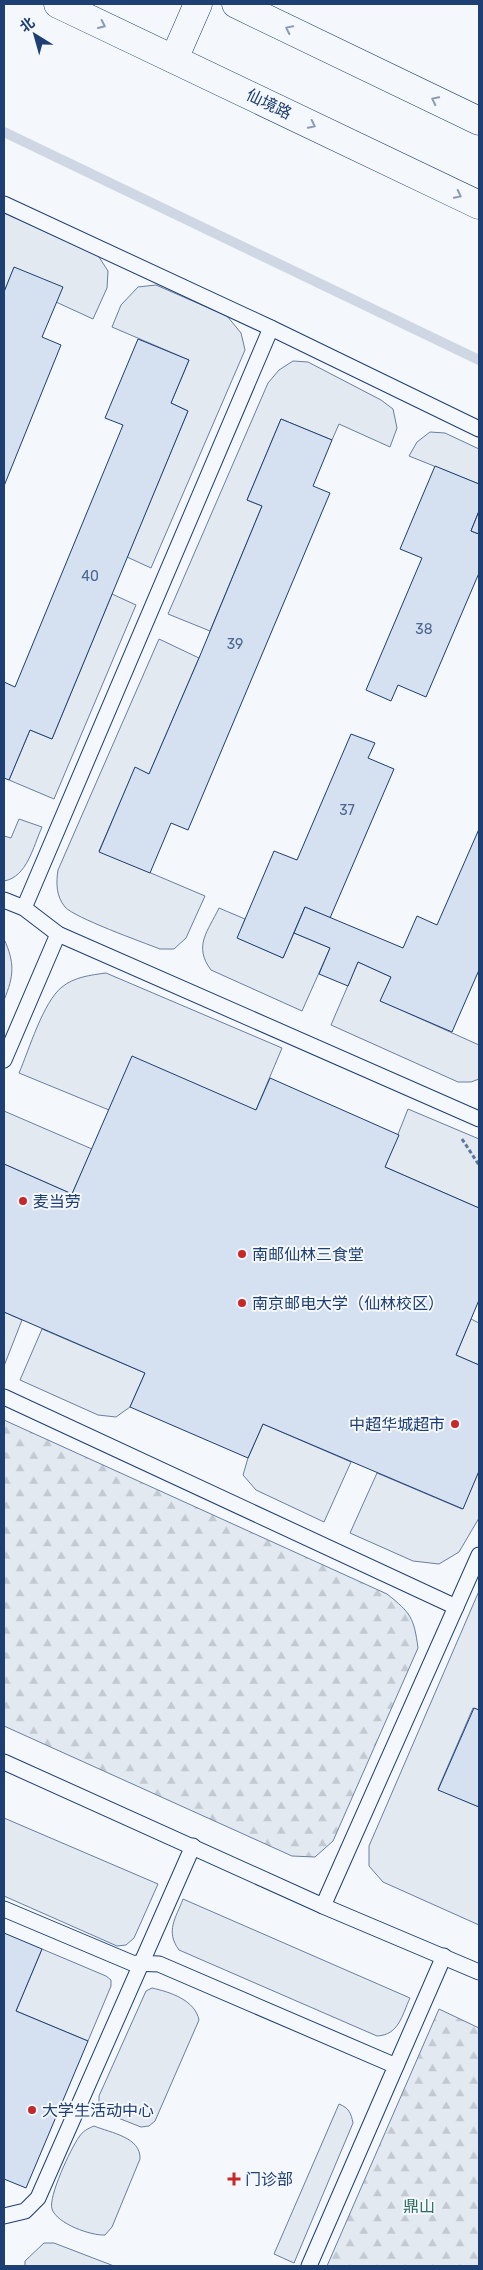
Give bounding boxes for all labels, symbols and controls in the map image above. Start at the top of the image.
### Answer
north arrow [10,10,60,60]
text: 北 [17,14,38,36]
one-way arrow [97,19,106,29]
one-way arrow [285,25,294,35]
street label: 仙境路 [243,85,295,123]
one-way arrow [431,96,440,106]
one-way arrow [307,119,316,129]
one-way arrow [453,189,462,199]
house number: 40 [81,568,99,585]
house number: 38 [415,621,433,638]
house number: 39 [227,636,243,653]
house number: 37 [339,802,355,819]
place label: 麦当劳 [33,1192,81,1211]
marker: 麦当劳 [17,1195,29,1207]
place label: 南邮仙林三食堂 [252,1245,364,1264]
marker: 南邮仙林三食堂 [236,1248,248,1260]
place label: 南京邮电大学（仙林校区） [252,1294,444,1313]
marker: 南京邮电大学（仙林校区） [236,1297,248,1309]
place label: 中超华城超市 [349,1415,445,1434]
marker: 中超华城超市 [449,1418,461,1430]
place label: 大学生活动中心 [42,2101,154,2120]
marker: 大学生活动中心 [26,2104,38,2116]
place label: 门诊部 [245,2170,293,2189]
marker: 门诊部 [227,2172,241,2186]
park label: 鼎山 [403,2197,435,2216]

